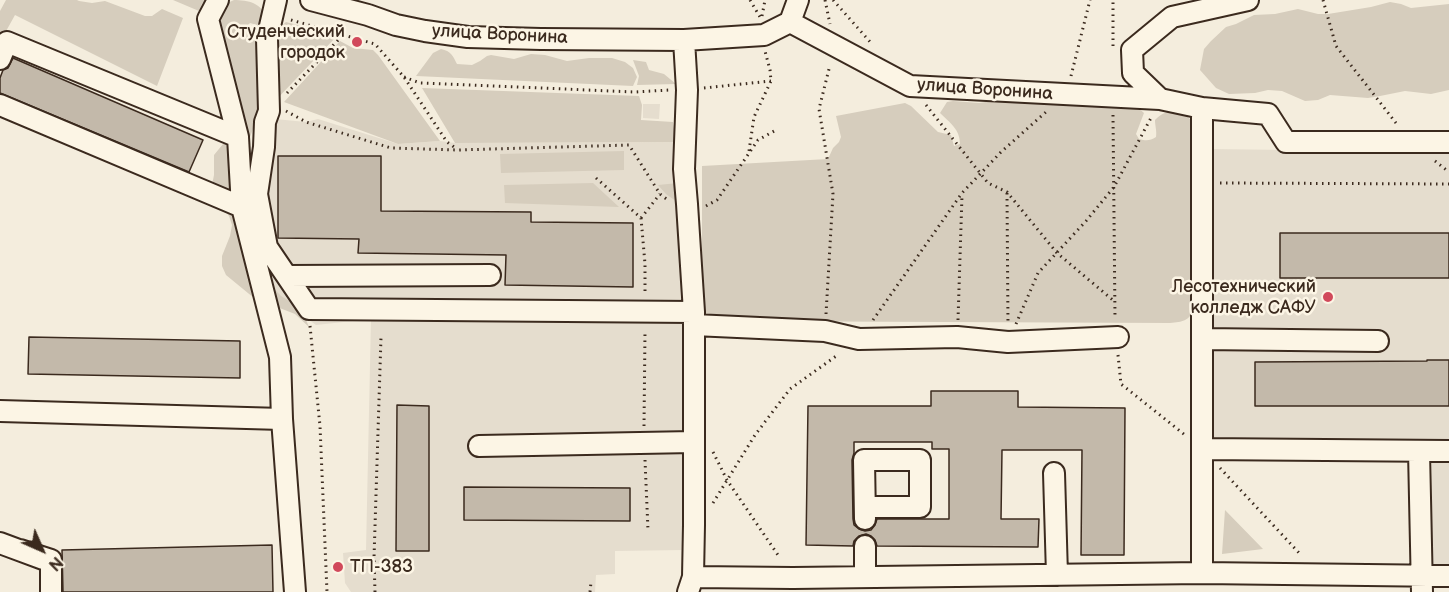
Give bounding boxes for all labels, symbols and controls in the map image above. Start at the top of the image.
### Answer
place label: Студенческий городок [227,21,345,63]
street label: улица Воронина [431,21,569,49]
marker: Студенческий городок [350,35,364,49]
street label: улица Воронина [916,74,1054,106]
place label: Лесотехнический колледж САФУ [1172,276,1316,318]
marker: Лесотехнический колледж САФУ [1321,290,1335,304]
north arrow [12,520,72,580]
text: N [44,552,66,574]
place label: ТП-383 [350,556,413,578]
marker: ТП-383 [331,560,345,574]

